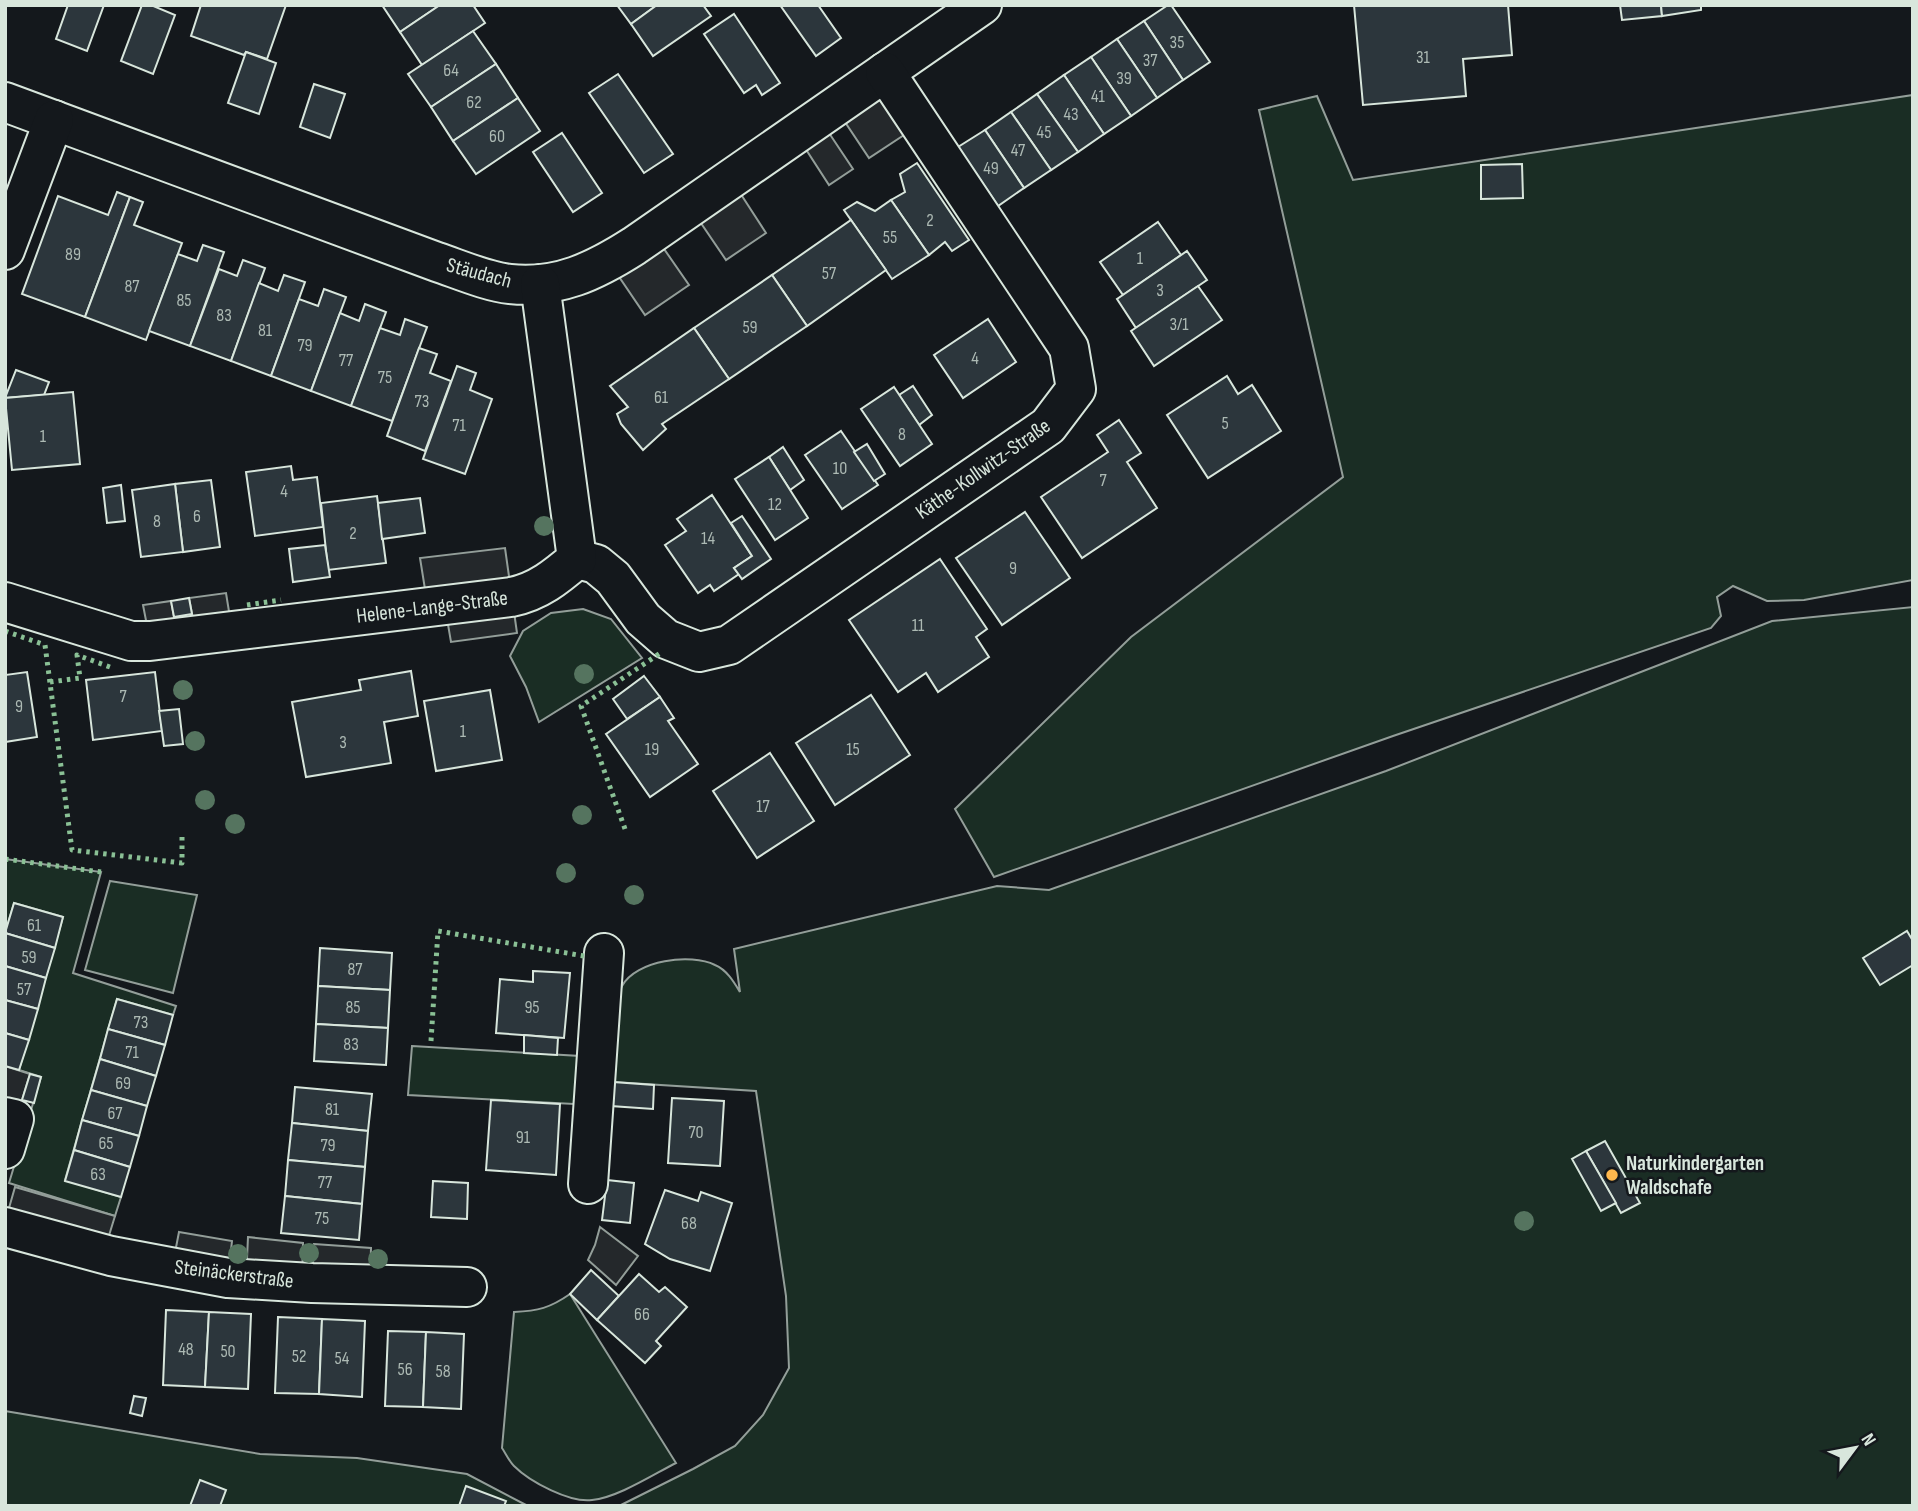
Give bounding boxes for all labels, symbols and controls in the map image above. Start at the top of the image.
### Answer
house number: 35 [1170,32,1184,53]
house number: 31 [1416,47,1431,68]
house number: 37 [1143,50,1158,71]
house number: 64 [443,60,459,81]
house number: 39 [1116,68,1132,89]
house number: 41 [1091,86,1106,107]
house number: 62 [466,92,482,113]
house number: 43 [1063,104,1079,125]
house number: 45 [1037,122,1051,143]
house number: 60 [489,126,505,147]
house number: 47 [1011,140,1026,161]
house number: 49 [983,158,999,179]
house number: 2 [926,210,934,231]
house number: 55 [883,227,897,248]
house number: 89 [65,244,81,265]
house number: 1 [1137,248,1144,269]
street label: Stäudach [444,252,514,294]
house number: 57 [822,263,837,284]
house number: 87 [124,276,140,297]
house number: 3 [1156,280,1164,301]
house number: 85 [176,290,192,311]
house number: 83 [216,305,232,326]
house number: 3/1 [1169,314,1189,335]
house number: 59 [742,317,758,338]
house number: 81 [258,320,273,341]
house number: 79 [297,335,313,356]
house number: 4 [971,348,979,369]
house number: 77 [339,350,354,371]
house number: 75 [378,367,392,388]
house number: 61 [654,387,669,408]
house number: 73 [415,391,429,412]
street label: Käthe-Kollwitz-Straße [911,413,1055,525]
house number: 5 [1221,413,1229,434]
house number: 71 [452,415,466,436]
house number: 8 [898,424,906,445]
house number: 1 [40,426,47,447]
house number: 10 [833,458,847,479]
house number: 7 [1099,470,1107,491]
house number: 4 [280,481,288,502]
house number: 12 [768,494,782,515]
house number: 6 [193,506,201,527]
house number: 8 [153,511,161,532]
house number: 2 [349,523,357,544]
house number: 14 [701,528,715,549]
house number: 9 [1009,558,1017,579]
street label: Helene-Lange-Straße [355,585,509,629]
house number: 11 [912,615,925,636]
house number: 7 [119,686,127,707]
house number: 9 [15,696,23,717]
house number: 1 [460,721,467,742]
house number: 3 [339,732,347,753]
house number: 19 [645,739,659,760]
house number: 15 [846,739,860,760]
house number: 17 [756,796,771,817]
house number: 61 [27,915,42,936]
house number: 59 [21,947,37,968]
house number: 87 [347,959,363,980]
house number: 57 [17,979,32,1000]
house number: 85 [345,997,361,1018]
house number: 95 [524,997,540,1018]
house number: 73 [134,1012,148,1033]
house number: 83 [343,1034,359,1055]
house number: 71 [125,1042,139,1063]
house number: 69 [115,1073,131,1094]
house number: 81 [325,1099,340,1120]
house number: 67 [107,1103,123,1124]
house number: 70 [688,1122,704,1143]
house number: 91 [516,1127,531,1148]
house number: 65 [98,1133,114,1154]
house number: 79 [320,1135,336,1156]
place label: Naturkindergarten Waldschafe [1626,1151,1764,1200]
house number: 63 [90,1164,106,1185]
marker: Naturkindergarten Waldschafe [1604,1167,1620,1183]
house number: 77 [318,1172,333,1193]
house number: 75 [315,1208,329,1229]
house number: 68 [681,1213,697,1234]
street label: Steinäckerstraße [173,1254,295,1294]
house number: 66 [634,1304,650,1325]
house number: 48 [178,1339,194,1360]
house number: 50 [220,1341,236,1362]
house number: 52 [292,1346,306,1367]
house number: 54 [335,1348,350,1369]
house number: 56 [397,1359,413,1380]
house number: 58 [435,1361,451,1382]
north arrow [1820,1413,1890,1483]
text: N [1856,1429,1881,1450]

